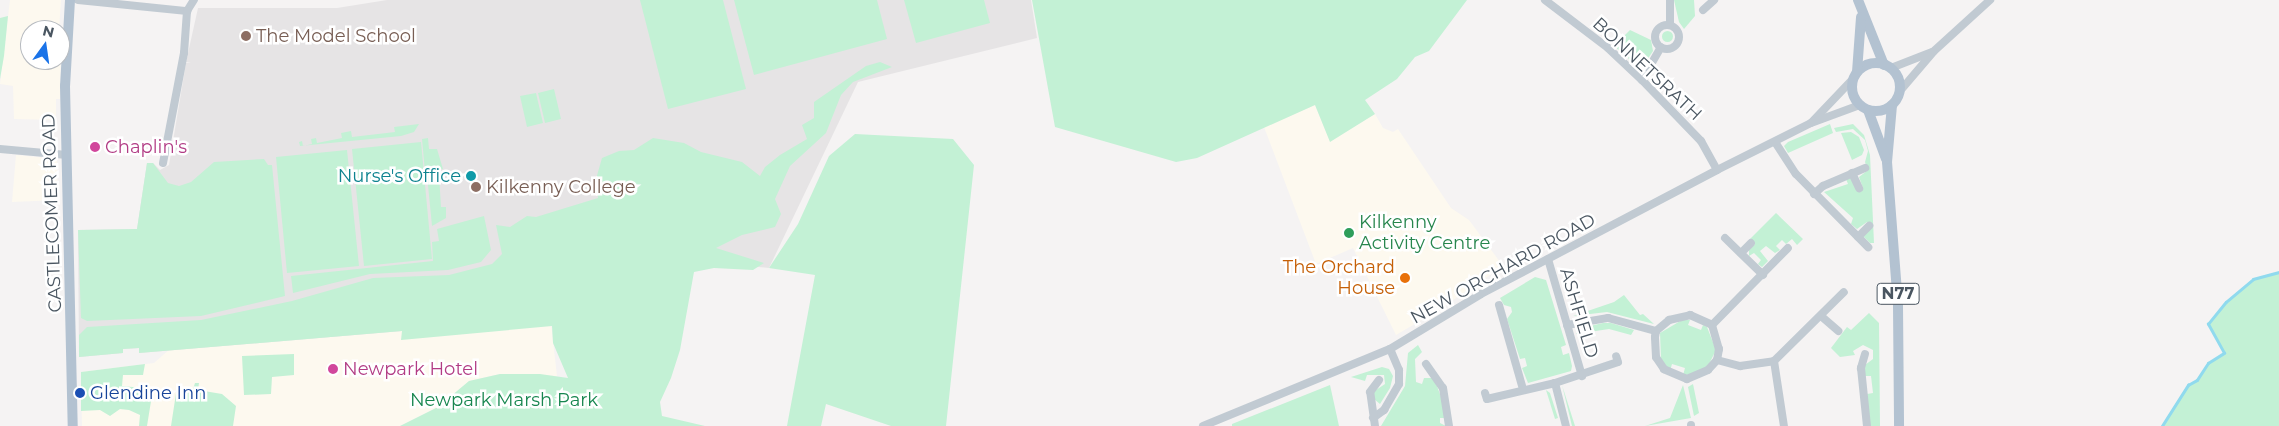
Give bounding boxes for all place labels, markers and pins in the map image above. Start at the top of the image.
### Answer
place label: The Model School [256,25,416,47]
marker: The Model School [240,30,252,42]
place label: Chaplin's [105,136,187,158]
marker: Chaplin's [89,141,101,153]
place label: Nurse's Office [338,165,461,187]
marker: Nurse's Office [465,170,477,182]
place label: Kilkenny College [486,176,636,198]
marker: Kilkenny College [470,181,482,193]
place label: Kilkenny Activity Centre [1359,212,1490,254]
marker: Kilkenny Activity Centre [1343,227,1355,239]
place label: The Orchard House [1283,257,1395,300]
marker: The Orchard House [1399,272,1411,284]
place label: Newpark Hotel [343,358,478,380]
marker: Newpark Hotel [327,363,339,375]
place label: Glendine Inn [90,382,206,404]
marker: Glendine Inn [74,387,86,399]

